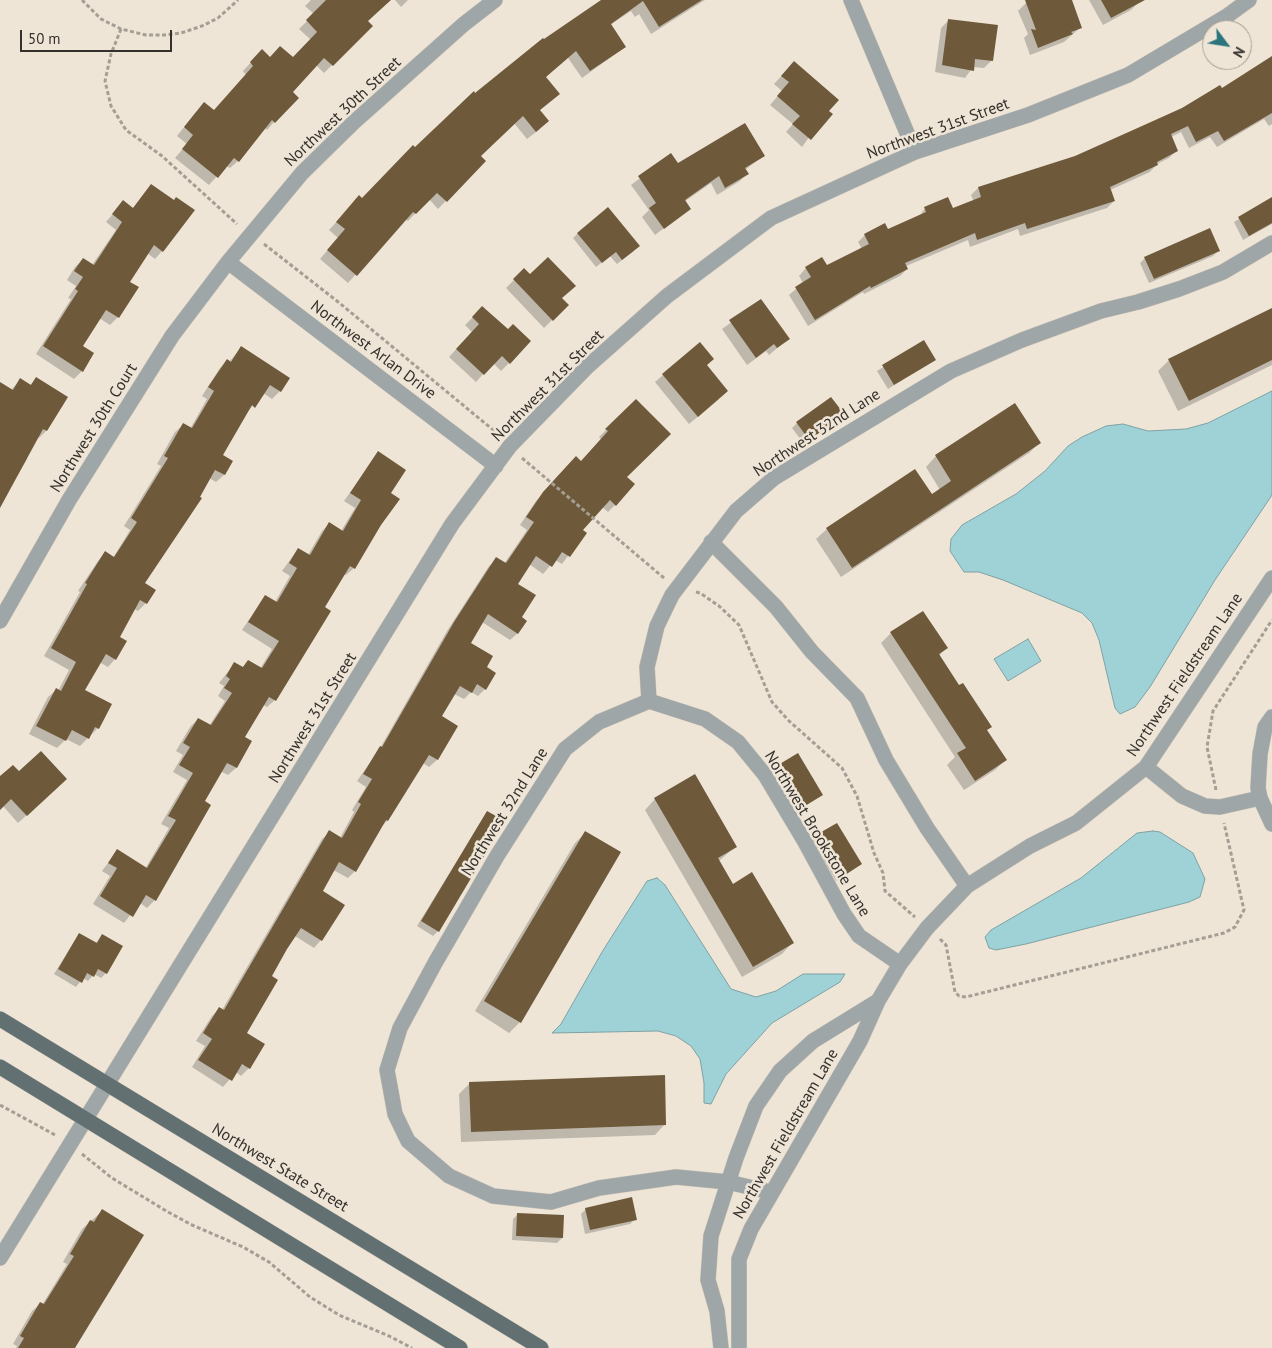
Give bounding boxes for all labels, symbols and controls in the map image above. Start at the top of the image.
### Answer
scale bar [22,20,175,52]
north arrow [1202,20,1252,70]
text: 50 m [28,29,61,48]
text: N [1229,44,1249,61]
street label: Northwest 30th Street [281,53,405,171]
street label: Northwest 31st Street [864,94,1012,164]
street label: Northwest Arlan Drive [307,297,439,403]
street label: Northwest 31st Street [488,326,608,446]
street label: Northwest 30th Court [46,360,142,496]
street label: Northwest 32nd Lane [750,385,884,481]
street label: Northwest Fieldstream Lane [1123,590,1247,760]
street label: Northwest 31st Street [265,649,361,787]
street label: Northwest 32nd Lane [458,744,552,880]
street label: Northwest Brookstone Lane [760,748,874,920]
street label: Northwest Fieldstream Lane [729,1046,843,1222]
street label: Northwest State Street [208,1120,352,1216]

